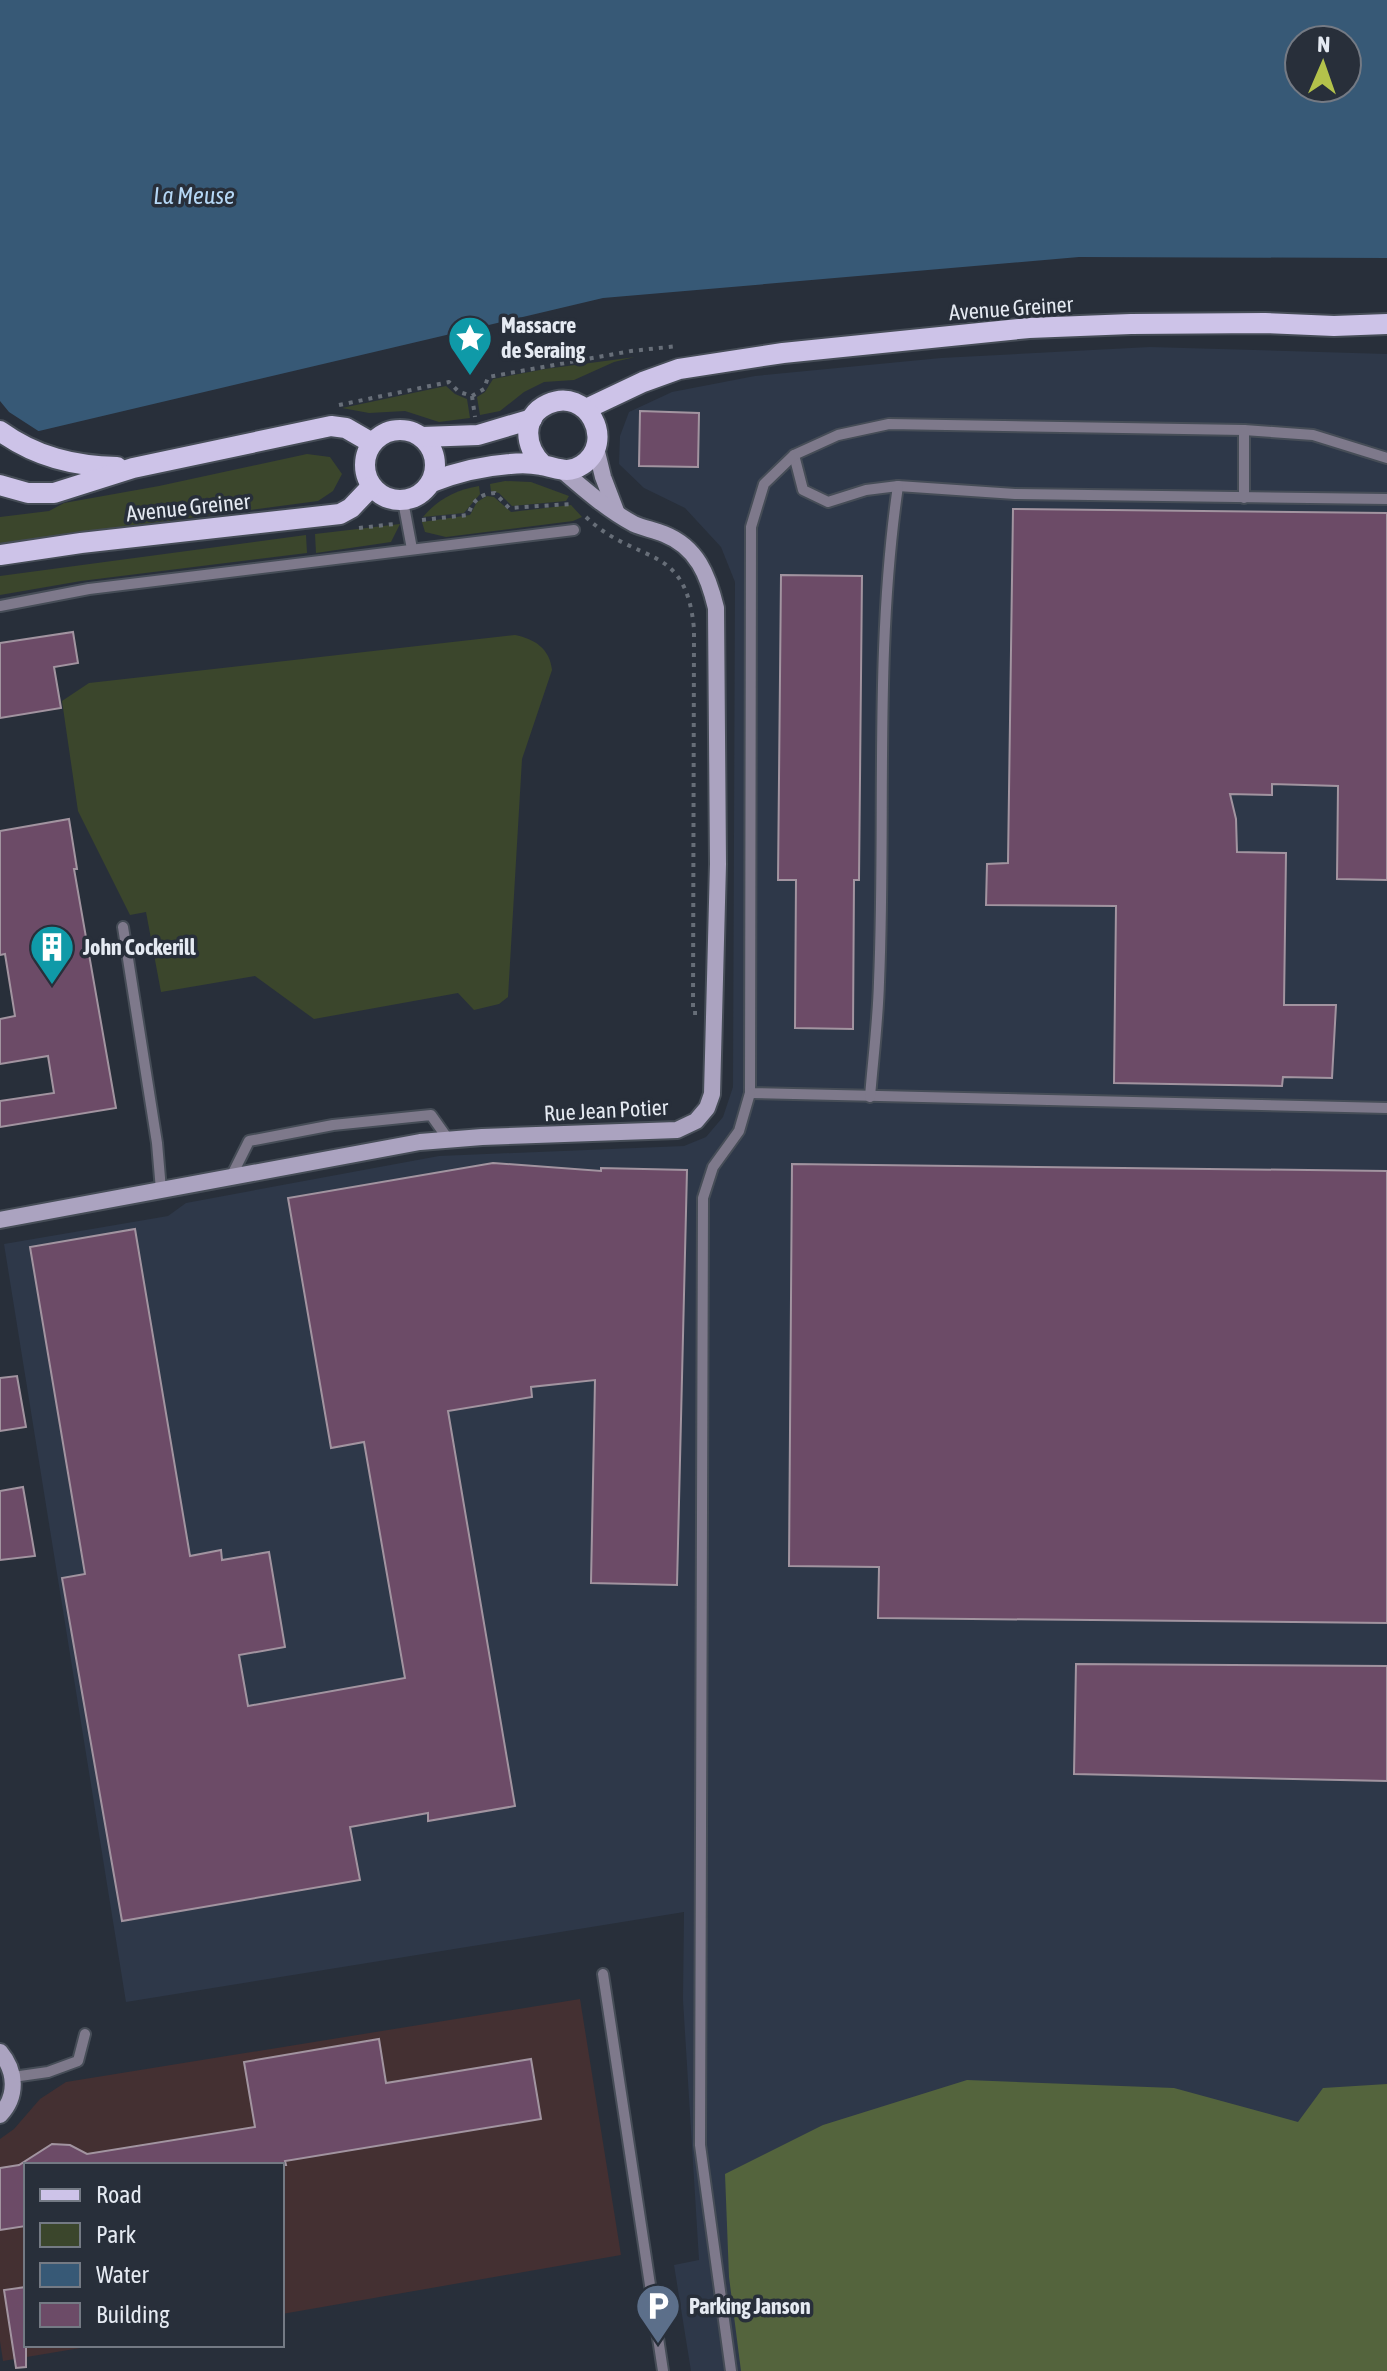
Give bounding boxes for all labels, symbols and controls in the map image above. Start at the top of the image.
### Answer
north arrow [1283,24,1363,104]
text: N [1317,31,1331,57]
water label: La Meuse [153,182,235,209]
street label: Avenue Greiner [948,291,1074,325]
place label: Massacre de Seraing [501,312,586,363]
place icon: Massacre de Seraing [446,314,494,377]
street label: Avenue Greiner [125,488,252,526]
building icon: John Cockerill [28,923,76,986]
place label: John Cockerill [82,934,197,960]
street label: Rue Jean Potier [543,1094,669,1126]
legend [24,2163,284,2347]
text: Road [96,2181,142,2208]
text: Park [96,2221,137,2248]
text: Water [96,2261,149,2288]
parking icon: Parking Janson [634,2282,682,2345]
place label: Parking Janson [689,2293,811,2319]
text: Building [96,2301,170,2328]

